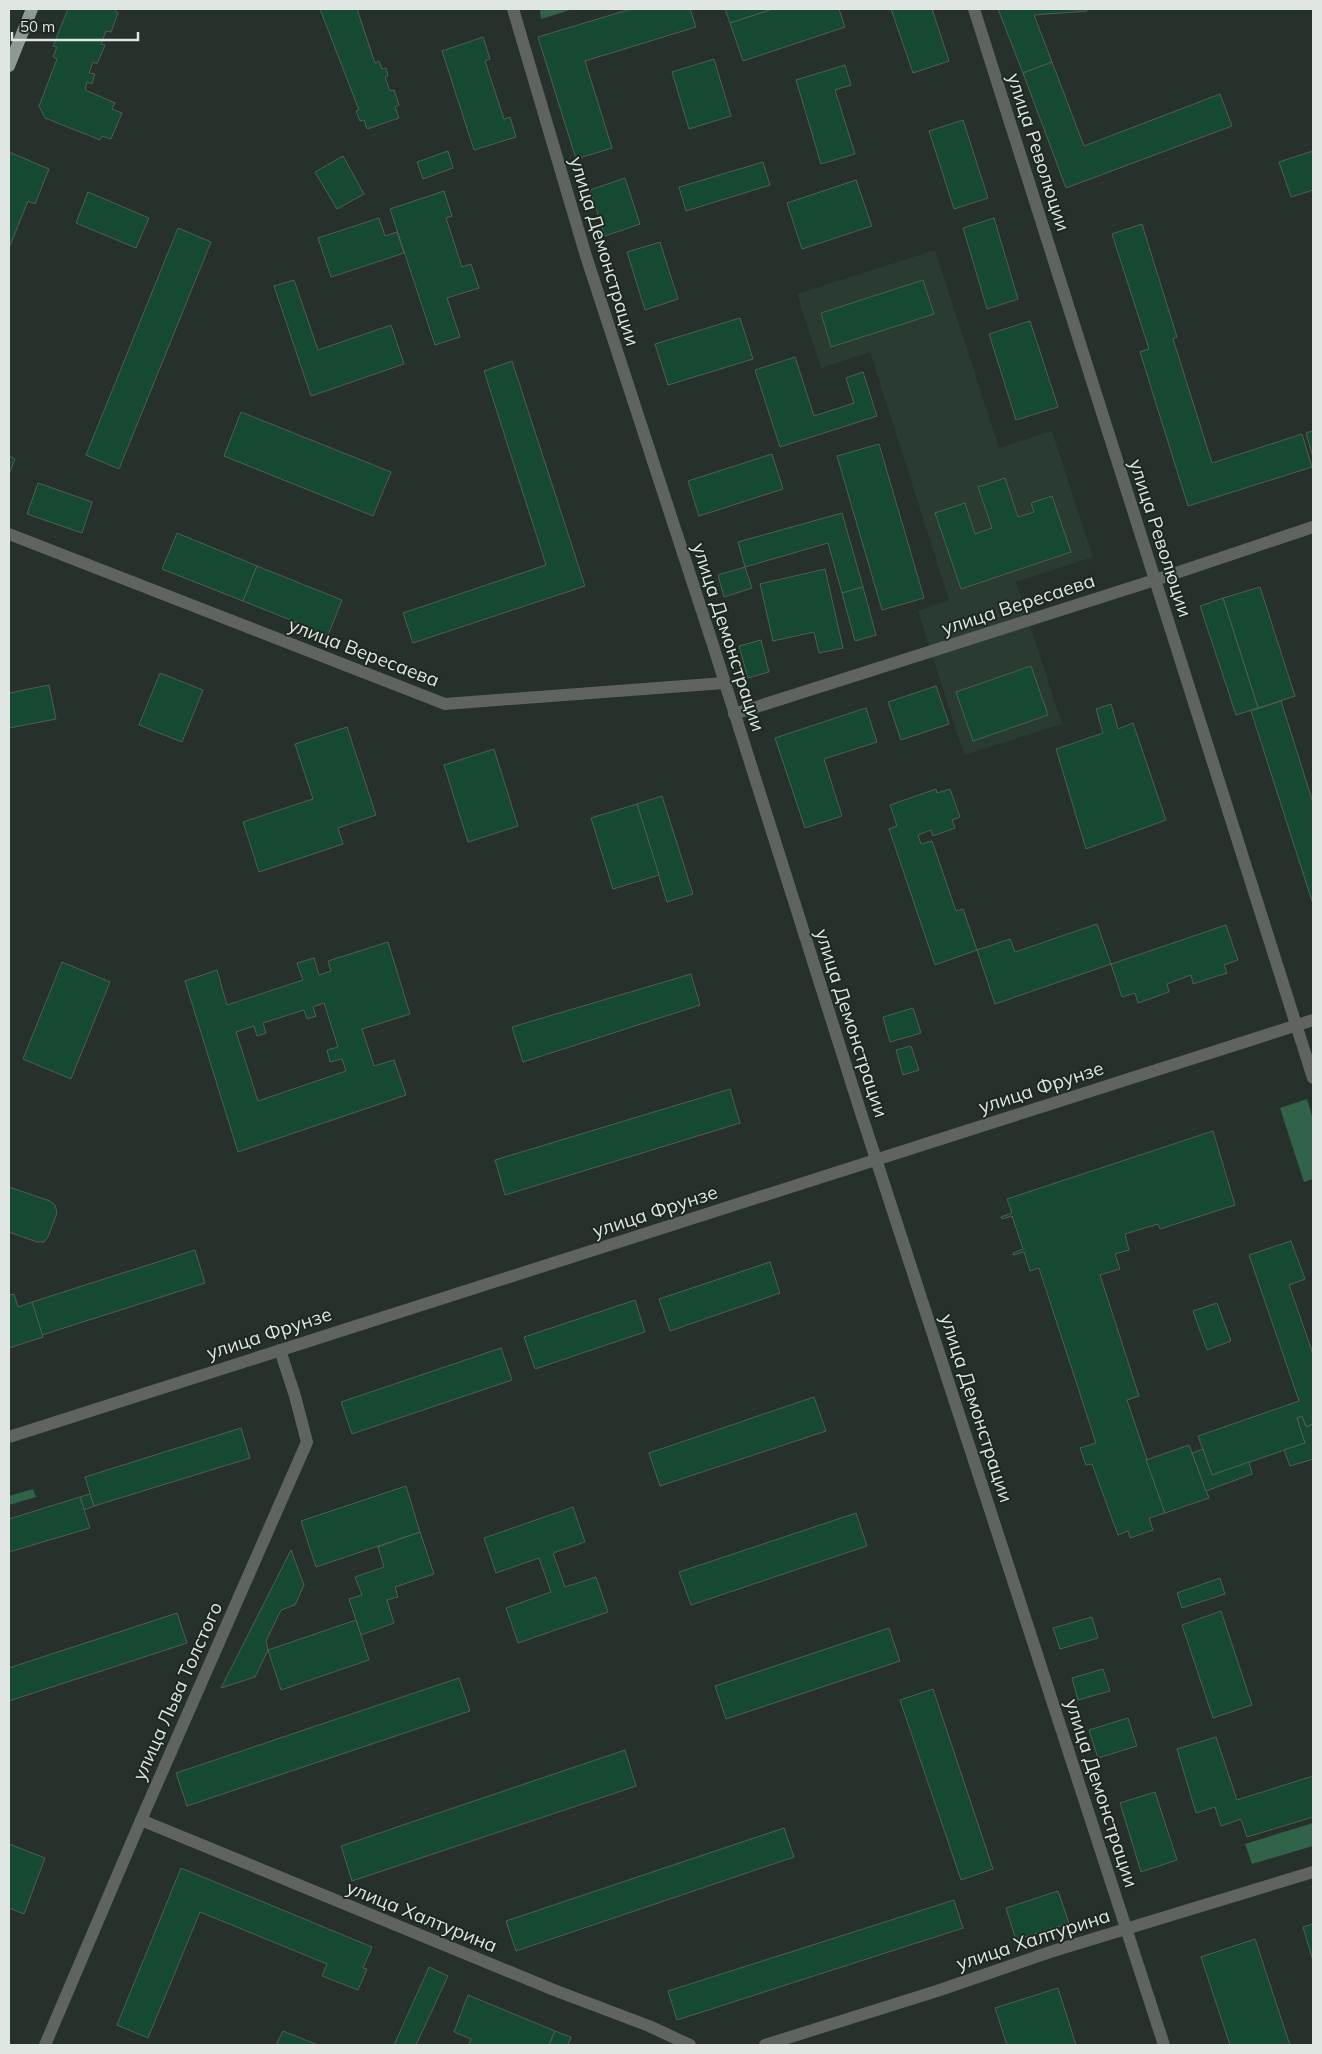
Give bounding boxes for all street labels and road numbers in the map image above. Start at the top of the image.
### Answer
street label: улица Революции [1002,70,1076,234]
street label: улица Демонстрации [565,153,645,349]
street label: улица Революции [1124,456,1198,620]
street label: улица Демонстрации [687,540,771,734]
street label: улица Вересаева [938,568,1098,640]
street label: улица Вересаева [285,612,443,692]
street label: улица Демонстрации [810,926,894,1120]
street label: улица Фрунзе [975,1055,1107,1119]
street label: улица Фрунзе [589,1179,721,1243]
street label: улица Фрунзе [203,1301,335,1365]
street label: улица Демонстрации [935,1311,1019,1505]
street label: улица Льва Толстого [127,1598,227,1784]
street label: улица Демонстрации [1060,1696,1144,1890]
street label: улица Халтурина [343,1875,501,1957]
street label: улица Халтурина [953,1903,1113,1975]

